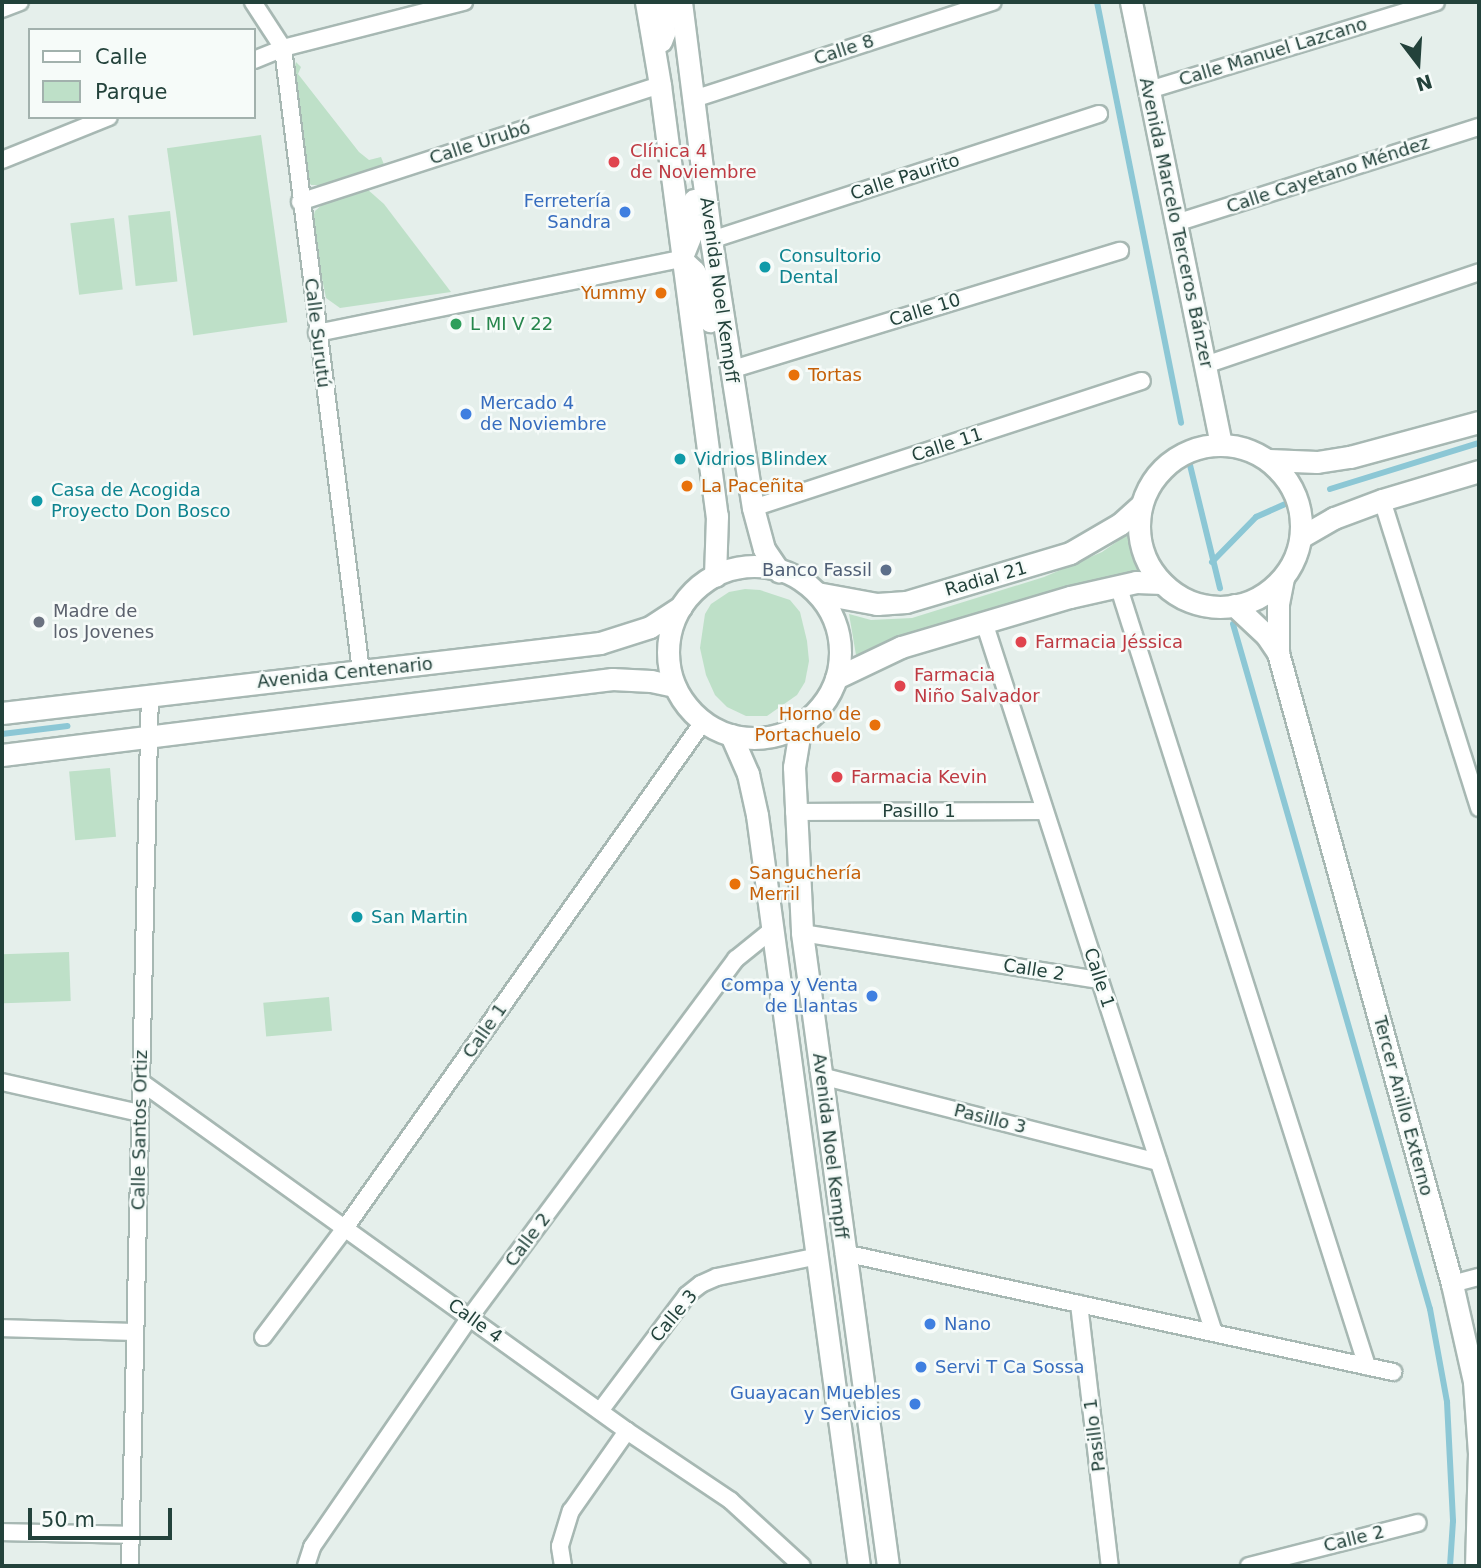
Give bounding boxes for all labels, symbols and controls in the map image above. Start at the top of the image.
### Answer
street label: Calle Manuel Lazcano [1176,13,1370,91]
legend [28,28,256,119]
north arrow [1383,28,1453,98]
street label: Calle 8 [811,30,877,70]
text: Calle [95,45,147,69]
text: N [1413,70,1435,96]
street label: Avenida Marcelo Terceros Bánzer [1135,76,1217,370]
text: Parque [95,80,167,104]
street label: Calle Urubó [427,117,533,169]
street label: Calle Cayetano Méndez [1224,132,1432,218]
place label: Clínica 4 de Noviembre [630,141,756,184]
street label: Calle Paurito [848,149,962,205]
marker: Clínica 4 de Noviembre [604,152,624,172]
place label: Ferretería Sandra [524,191,611,234]
street label: Avenida Noel Kempff [695,196,743,384]
marker: Ferretería Sandra [617,204,633,220]
place label: Consultorio Dental [779,246,881,288]
marker: Consultorio Dental [757,259,773,275]
street label: Calle Surutú [300,277,334,389]
place label: Yummy [581,282,647,304]
marker: Yummy [653,285,669,301]
street label: Calle 10 [887,289,963,331]
place label: L MI V 22 [470,313,553,335]
marker: L MI V 22 [448,316,464,332]
place label: Tortas [808,364,862,386]
marker: Tortas [786,367,802,383]
place label: Mercado 4 de Noviembre [480,393,606,436]
marker: Mercado 4 de Noviembre [458,406,474,422]
street label: Calle 11 [909,423,985,467]
place label: Vidrios Blindex [694,448,827,470]
marker: Vidrios Blindex [672,451,688,467]
place label: La Paceñita [701,475,804,497]
marker: La Paceñita [679,478,695,494]
place label: Casa de Acogida Proyecto Don Bosco [51,480,231,522]
marker: Casa de Acogida Proyecto Don Bosco [29,493,45,509]
street label: Radial 21 [943,557,1029,601]
place label: Banco Fassil [762,559,872,581]
marker: Banco Fassil [878,562,894,578]
place label: Madre de los Jovenes [53,601,154,644]
marker: Madre de los Jovenes [31,614,47,630]
place label: Farmacia Jéssica [1035,631,1183,653]
marker: Farmacia Jéssica [1013,634,1029,650]
street label: Avenida Centenario [256,653,434,693]
place label: Farmacia Niño Salvador [914,665,1040,708]
marker: Farmacia Niño Salvador [892,678,908,694]
place label: Horno de Portachuelo [754,704,861,746]
marker: Horno de Portachuelo [867,717,883,733]
place label: Farmacia Kevin [851,766,987,788]
marker: Farmacia Kevin [829,769,845,785]
street label: Pasillo 1 [882,800,956,822]
place label: Sanguchería Merril [749,863,862,906]
marker: Sanguchería Merril [727,876,743,892]
place label: San Martin [371,906,468,928]
marker: San Martin [349,909,365,925]
street label: Calle 1 [1079,945,1119,1011]
street label: Calle 2 [1002,954,1066,986]
place label: Compa y Venta de Llantas [721,975,858,1018]
marker: Compa y Venta de Llantas [864,988,880,1004]
street label: Calle 1 [458,999,512,1063]
street label: Tercer Anillo Externo [1369,1014,1437,1198]
street label: Calle Santos Ortiz [128,1050,152,1210]
street label: Avenida Noel Kempff [808,1052,852,1240]
street label: Pasillo 3 [952,1100,1028,1138]
street label: Calle 2 [501,1209,555,1271]
street label: Calle 3 [646,1285,702,1347]
street label: Calle 4 [444,1294,506,1348]
place label: Nano [944,1313,991,1335]
marker: Nano [922,1316,938,1332]
place label: Servi T Ca Sossa [935,1356,1085,1378]
marker: Servi T Ca Sossa [913,1359,929,1375]
place label: Guayacan Muebles y Servicios [730,1383,901,1426]
marker: Guayacan Muebles y Servicios [907,1396,923,1412]
street label: Pasillo 1 [1080,1397,1110,1473]
scale bar [32,1494,175,1538]
text: 50 m [41,1508,95,1532]
street label: Calle 2 [1321,1521,1387,1557]

